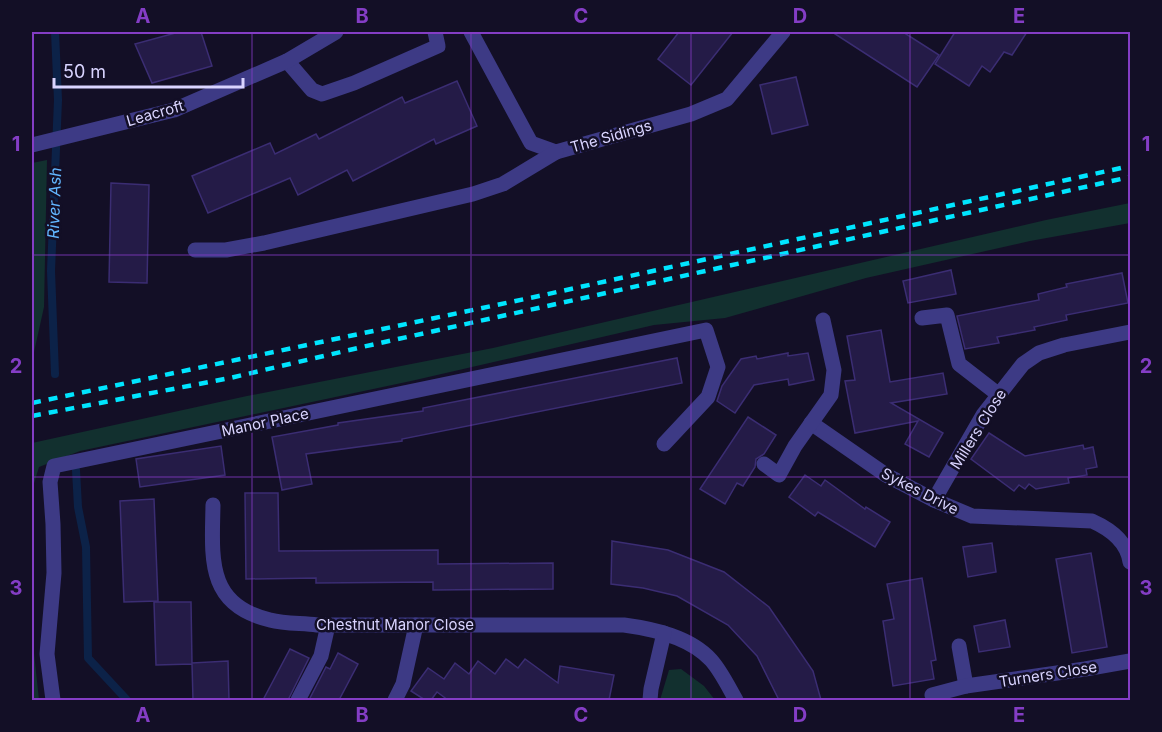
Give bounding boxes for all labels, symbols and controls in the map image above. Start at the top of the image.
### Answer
text: A [136,4,151,28]
text: B [355,4,369,28]
text: C [574,4,588,28]
text: D [793,4,807,28]
text: E [1013,4,1025,28]
scale bar [54,51,243,89]
text: 50 m [63,61,106,82]
street label: Leacroft [124,96,186,130]
street label: The Sidings [568,115,654,157]
text: 1 [12,132,20,156]
text: 1 [1142,132,1150,156]
water label: River Ash [43,167,65,239]
text: 2 [10,354,22,378]
text: 2 [1140,354,1152,378]
street label: Millers Close [946,385,1010,473]
street label: Manor Place [220,403,310,441]
street label: Sykes Drive [878,463,962,519]
text: 3 [10,576,22,600]
text: 3 [1140,576,1152,600]
street label: Chestnut Manor Close [316,615,474,634]
street label: Turners Close [998,657,1098,691]
text: A [136,703,151,727]
text: B [355,703,369,727]
text: C [574,703,588,727]
text: D [793,703,807,727]
text: E [1013,703,1025,727]

